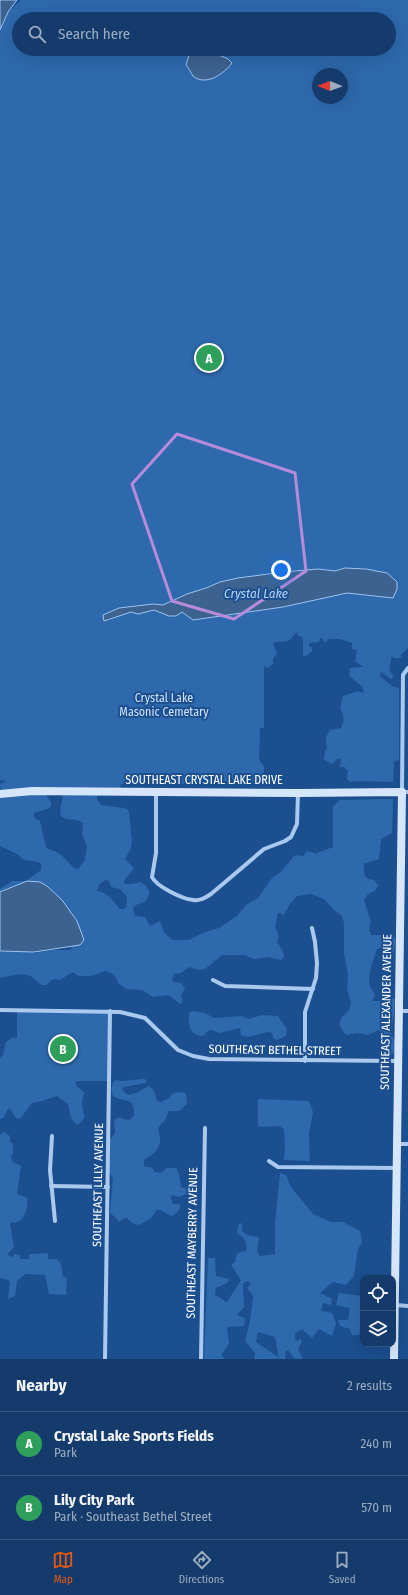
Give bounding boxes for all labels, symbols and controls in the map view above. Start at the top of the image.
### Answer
search box [12,12,396,56]
icon: search [26,23,48,45]
text: Search here [58,25,130,43]
north arrow [312,68,348,104]
pin: A [196,343,222,373]
your location [271,560,291,580]
water label: Crystal Lake [224,586,288,601]
park label: Crystal Lake Masonic Cemetary [119,691,209,719]
street label: SOUTHEAST CRYSTAL LAKE DRIVE [125,773,283,787]
street label: SOUTHEAST ALEXANDER AVENUE [378,934,394,1090]
pin: B [50,1034,76,1064]
street label: SOUTHEAST BETHEL STREET [209,1042,342,1058]
street label: SOUTHEAST LILLY AVENUE [90,1123,106,1247]
street label: SOUTHEAST MAYBERRY AVENUE [184,1167,200,1319]
map controls [360,1275,396,1347]
button: locate [360,1275,396,1311]
button: layers [360,1311,396,1347]
text: Nearby [16,1375,67,1396]
text: 2 results [347,1378,392,1393]
text: Crystal Lake Sports Fields [54,1427,214,1445]
text: A [25,1436,33,1451]
text: 240 m [360,1436,392,1451]
text: Park [54,1445,77,1460]
text: Lily City Park [54,1491,134,1509]
text: B [25,1500,33,1515]
text: 570 m [361,1500,392,1515]
text: Park · Southeast Bethel Street [54,1509,212,1524]
tab: Map [52,1549,74,1586]
tab: Directions [179,1549,224,1586]
tab: Saved [329,1549,356,1586]

